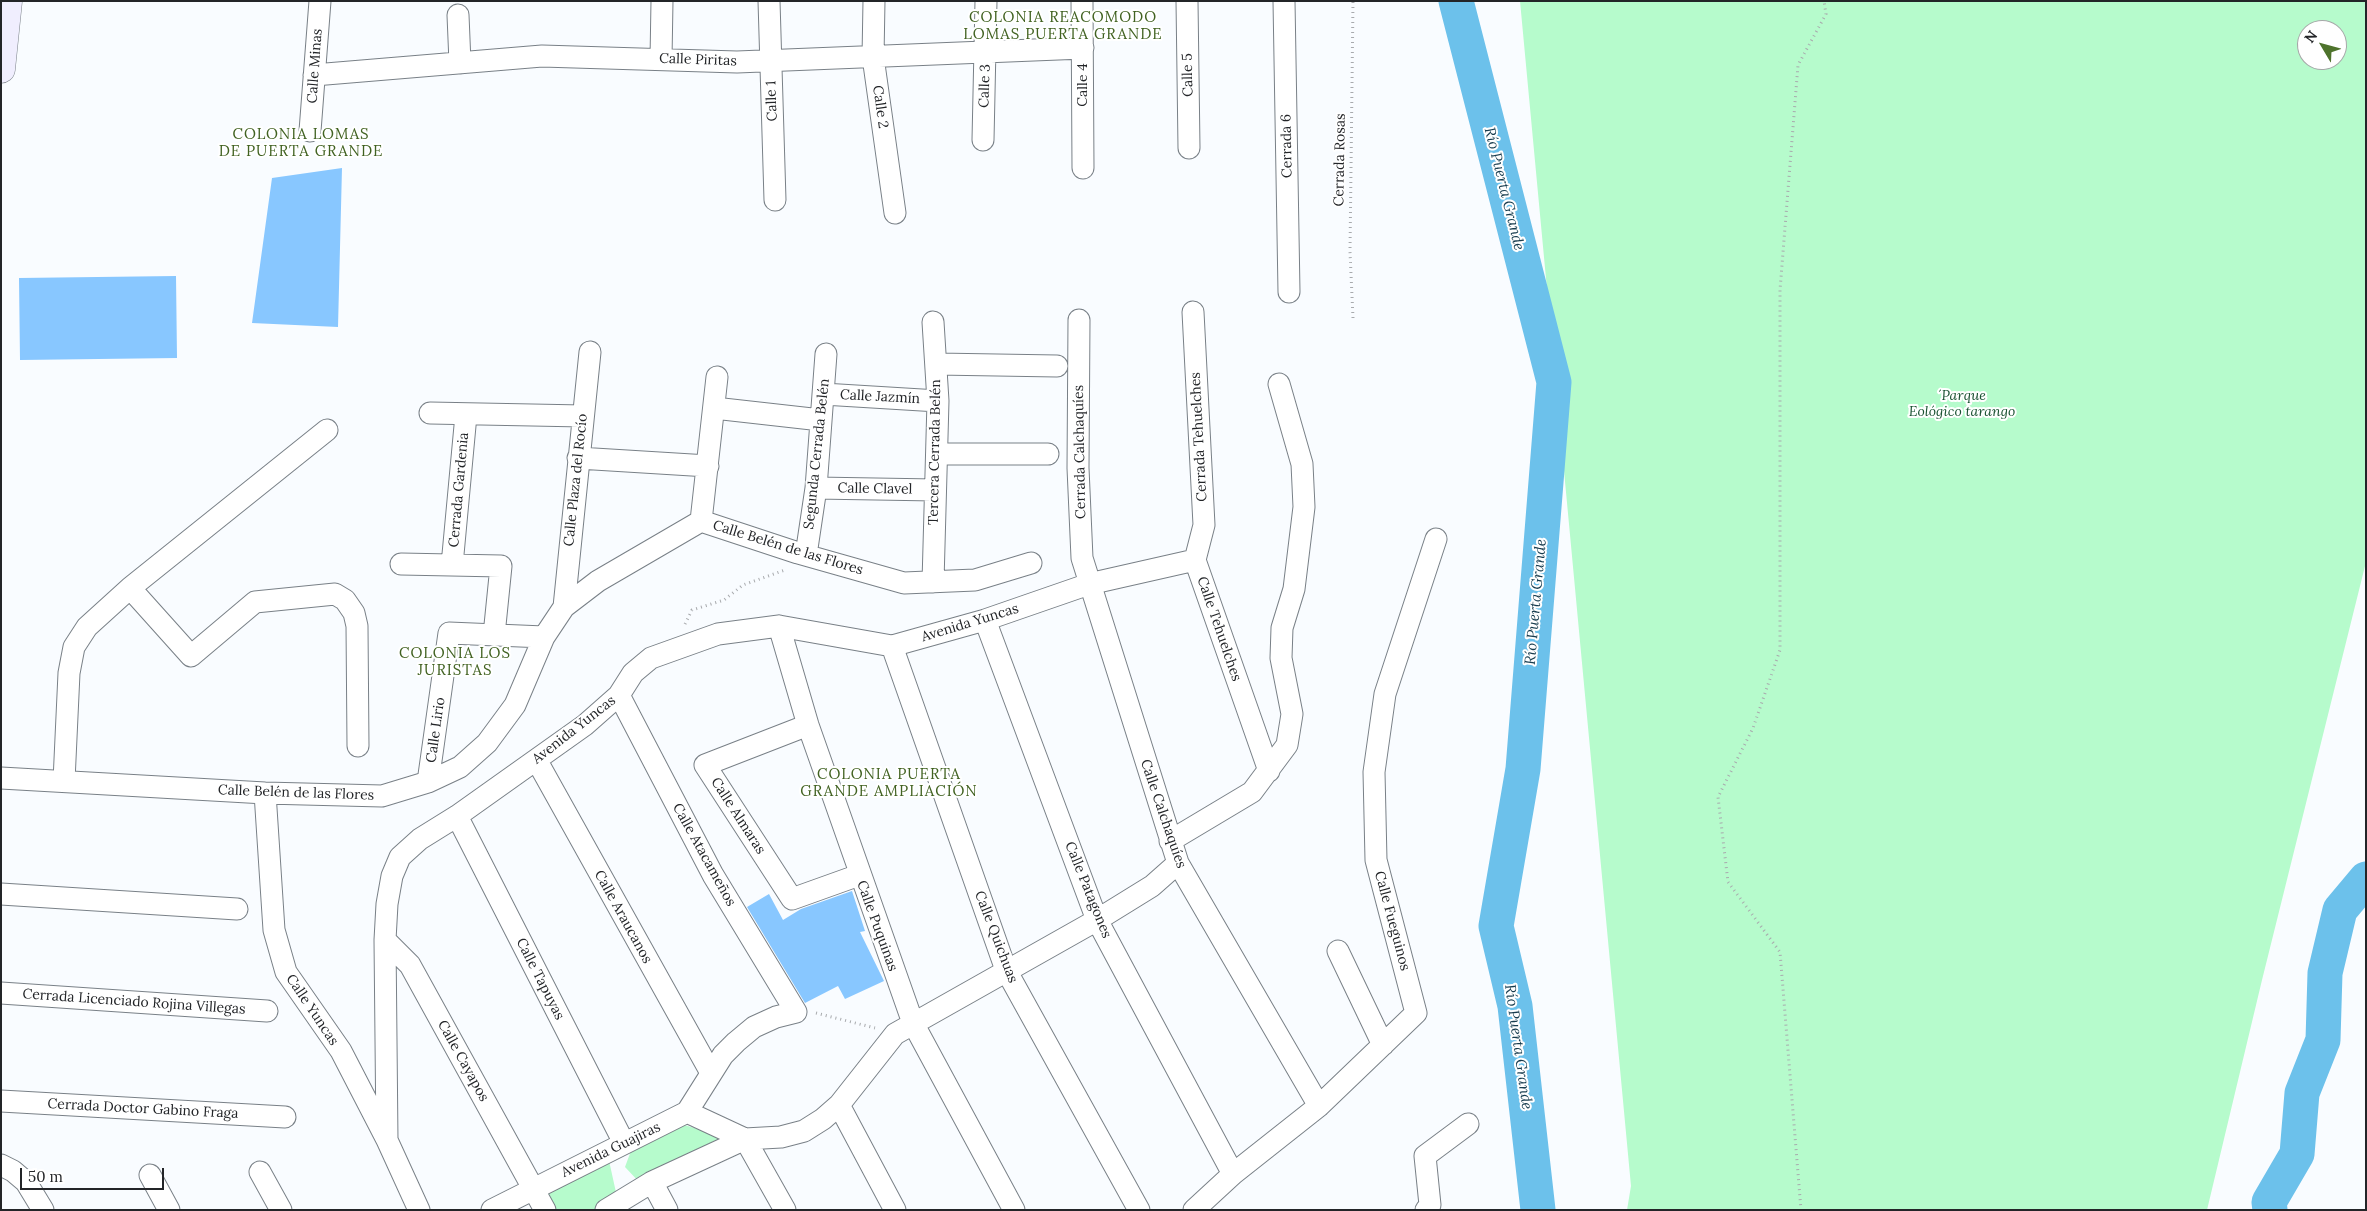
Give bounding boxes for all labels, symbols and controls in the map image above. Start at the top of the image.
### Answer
district label: COLONIA REACOMODO LOMAS PUERTA GRANDE [961,9,1165,44]
north arrow [2297,20,2347,70]
text: N [2300,27,2321,46]
street label: Calle Minas [304,28,326,104]
street label: Calle Piritas [659,50,737,70]
street label: Calle 5 [1179,53,1197,97]
street label: Calle 4 [1075,63,1091,107]
street label: Calle 3 [976,64,994,108]
street label: Calle 1 [763,80,781,122]
street label: Calle 2 [869,84,891,130]
street label: Cerrada Rosas [1331,113,1349,207]
street label: Cerrada 6 [1278,114,1296,178]
district label: COLONIA LOMAS DE PUERTA GRANDE [217,126,385,161]
water label: Río Puerta Grande [1480,126,1528,252]
street label: Cerrada Tehuelches [1187,372,1211,502]
street label: Segunda Cerrada Belén [801,378,833,530]
street label: Tercera Cerrada Belén [925,379,945,525]
street label: Cerrada Calchaquíes [1070,385,1090,519]
street label: Calle Jazmín [840,387,920,407]
park label: ´Parque Eológico tarango [1909,388,2015,421]
street label: Calle Plaza del Rocío [561,413,591,547]
street label: Cerrada Gardenia [446,432,472,548]
street label: Calle Clavel [837,480,913,498]
street label: Calle Belén de las Flores [711,517,865,579]
water label: Río Puerta Grande [1522,538,1550,666]
street label: Calle Tehuelches [1193,574,1245,684]
street label: Avenida Yuncas [919,600,1021,646]
district label: COLONIA LOS JURISTAS [398,645,512,680]
street label: Avenida Yuncas [529,692,619,768]
street label: Calle Lirio [423,696,449,764]
street label: Calle Calchaquíes [1136,757,1190,871]
district label: COLONIA PUERTA GRANDE AMPLIACIÓN [798,766,980,801]
street label: Calle Almaras [707,775,769,857]
street label: Calle Belén de las Flores [218,782,374,804]
street label: Calle Atacameños [669,801,739,909]
street label: Calle Patagones [1061,839,1115,941]
street label: Calle Araucanos [590,867,656,967]
street label: Calle Fueguinos [1371,869,1413,973]
street label: Calle Puquinas [853,878,901,974]
street label: Calle Quichuas [971,889,1021,985]
street label: Calle Tapuyas [512,935,568,1023]
street label: Calle Yuncas [282,971,342,1049]
water label: Río Puerta Grande [1500,983,1536,1111]
street label: Cerrada Licenciado Rojina Villegas [22,986,246,1018]
street label: Calle Cayapos [434,1017,492,1105]
street label: Cerrada Doctor Gabino Fraga [47,1096,239,1122]
street label: Avenida Guajiras [559,1119,663,1181]
scale bar [22,1158,166,1190]
text: 50 m [28,1167,63,1186]

